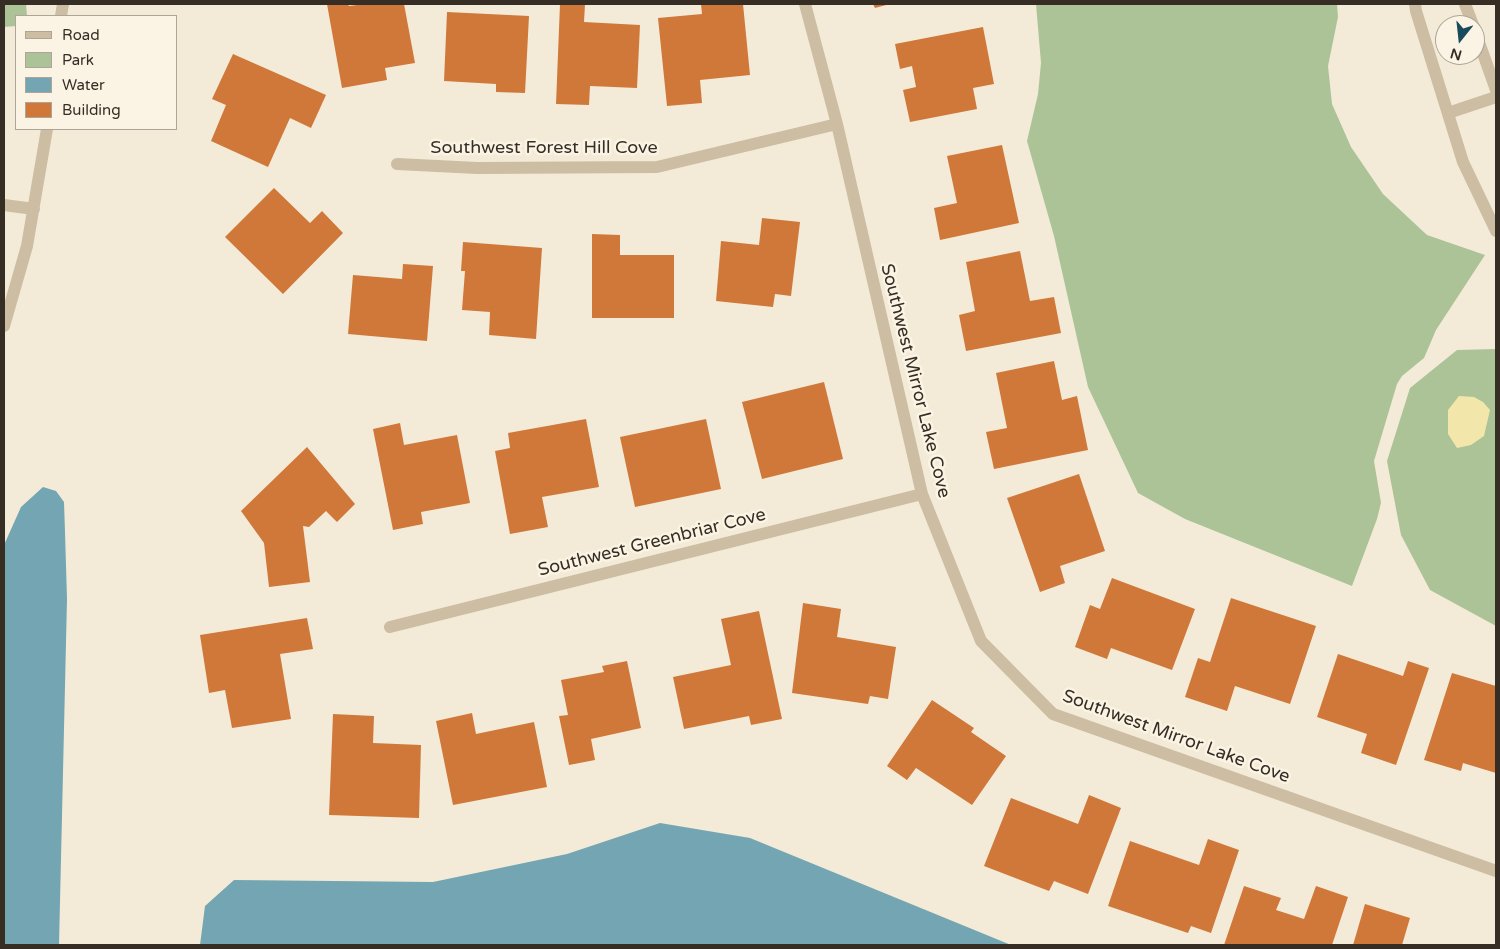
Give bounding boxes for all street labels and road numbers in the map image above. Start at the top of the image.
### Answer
street label: Southwest Forest Hill Cove [430,137,658,159]
street label: Southwest Mirror Lake Cove [875,262,955,500]
street label: Southwest Greenbriar Cove [536,504,768,582]
street label: Southwest Mirror Lake Cove [1059,686,1293,788]

